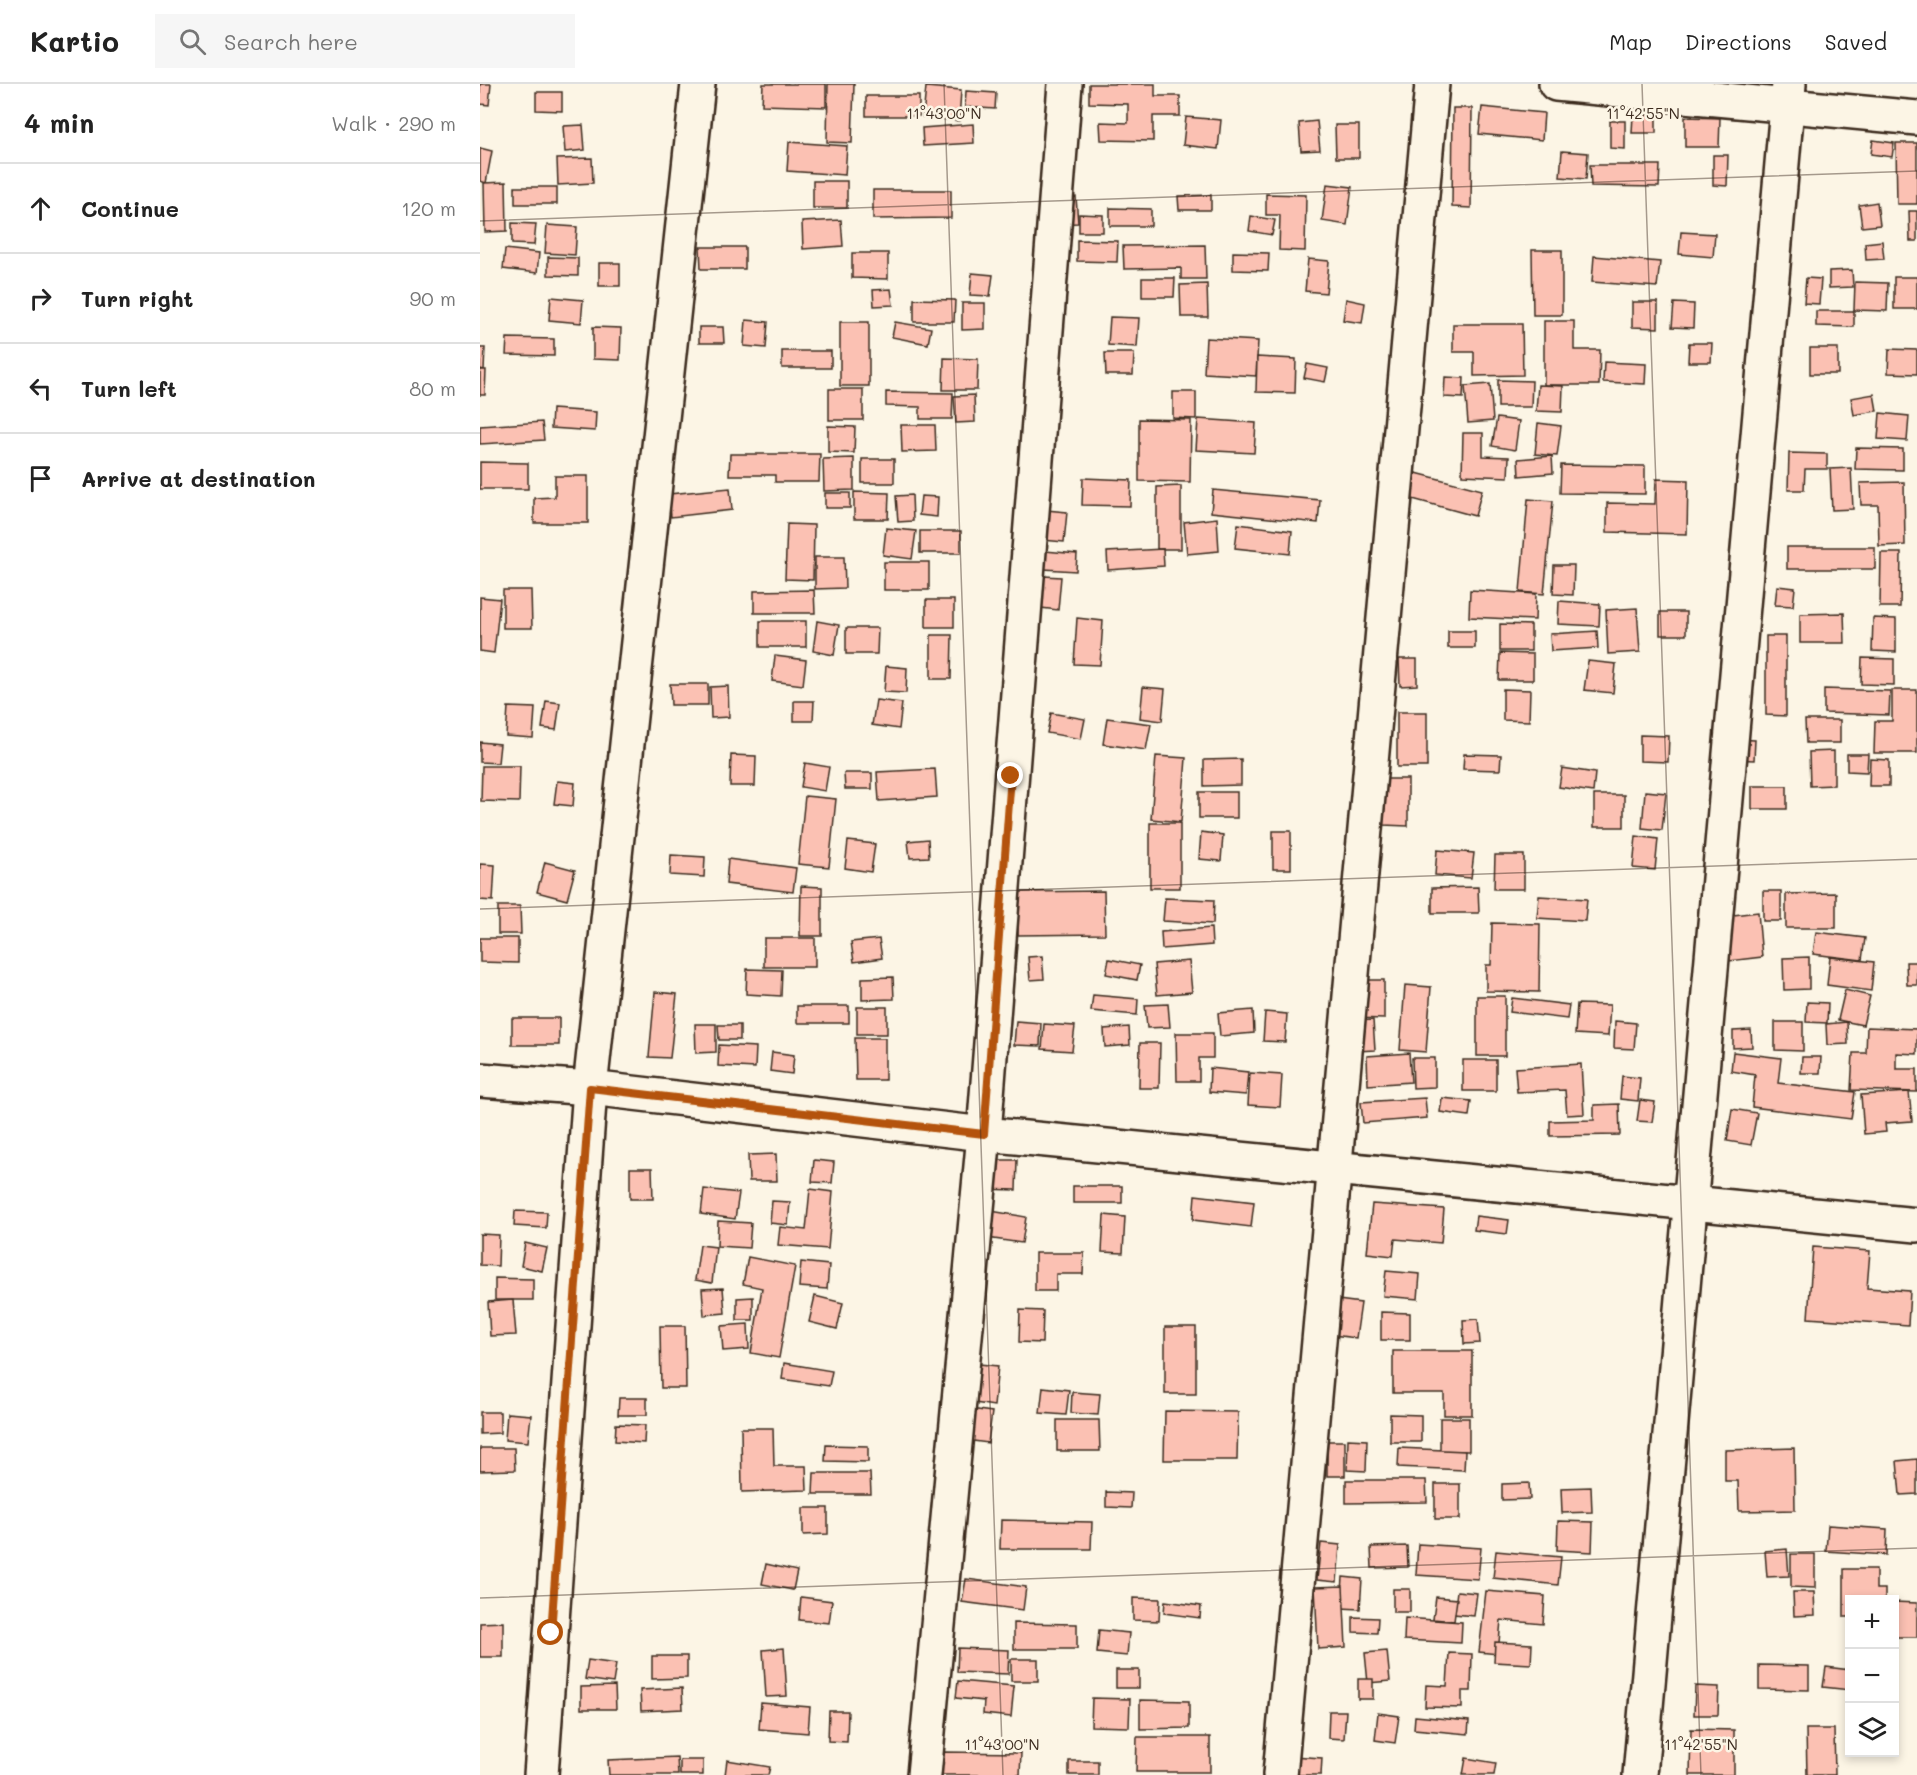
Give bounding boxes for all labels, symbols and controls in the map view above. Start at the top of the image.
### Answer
search box [155,14,575,68]
text: Kartio [30,23,119,59]
icon: search [176,25,209,58]
text: Search here [224,27,358,56]
text: Map [1609,28,1652,55]
text: Directions [1685,28,1792,55]
text: Saved [1825,28,1887,55]
text: 11°43'00"N [907,103,981,123]
text: 11°42'55"N [1606,103,1680,123]
text: 4 min [24,106,94,140]
text: Walk · 290 m [331,110,456,136]
icon: ahead [24,192,57,225]
text: Continue [81,194,179,223]
text: 120 m [401,195,456,221]
icon: right [24,282,57,315]
text: Turn right [81,284,193,313]
text: 90 m [410,285,456,311]
icon: left [24,372,57,405]
text: Turn left [81,374,177,403]
text: 80 m [409,375,456,401]
icon: arrive [24,462,57,495]
text: Arrive at destination [81,464,316,493]
route end [997,762,1023,788]
map controls [1845,1595,1899,1757]
button: + [1845,1595,1899,1649]
route start [537,1619,563,1645]
button: − [1845,1649,1899,1703]
button: layers [1845,1703,1899,1757]
text: 11°43'00"N [965,1734,1039,1754]
text: 11°42'55"N [1664,1734,1738,1754]

